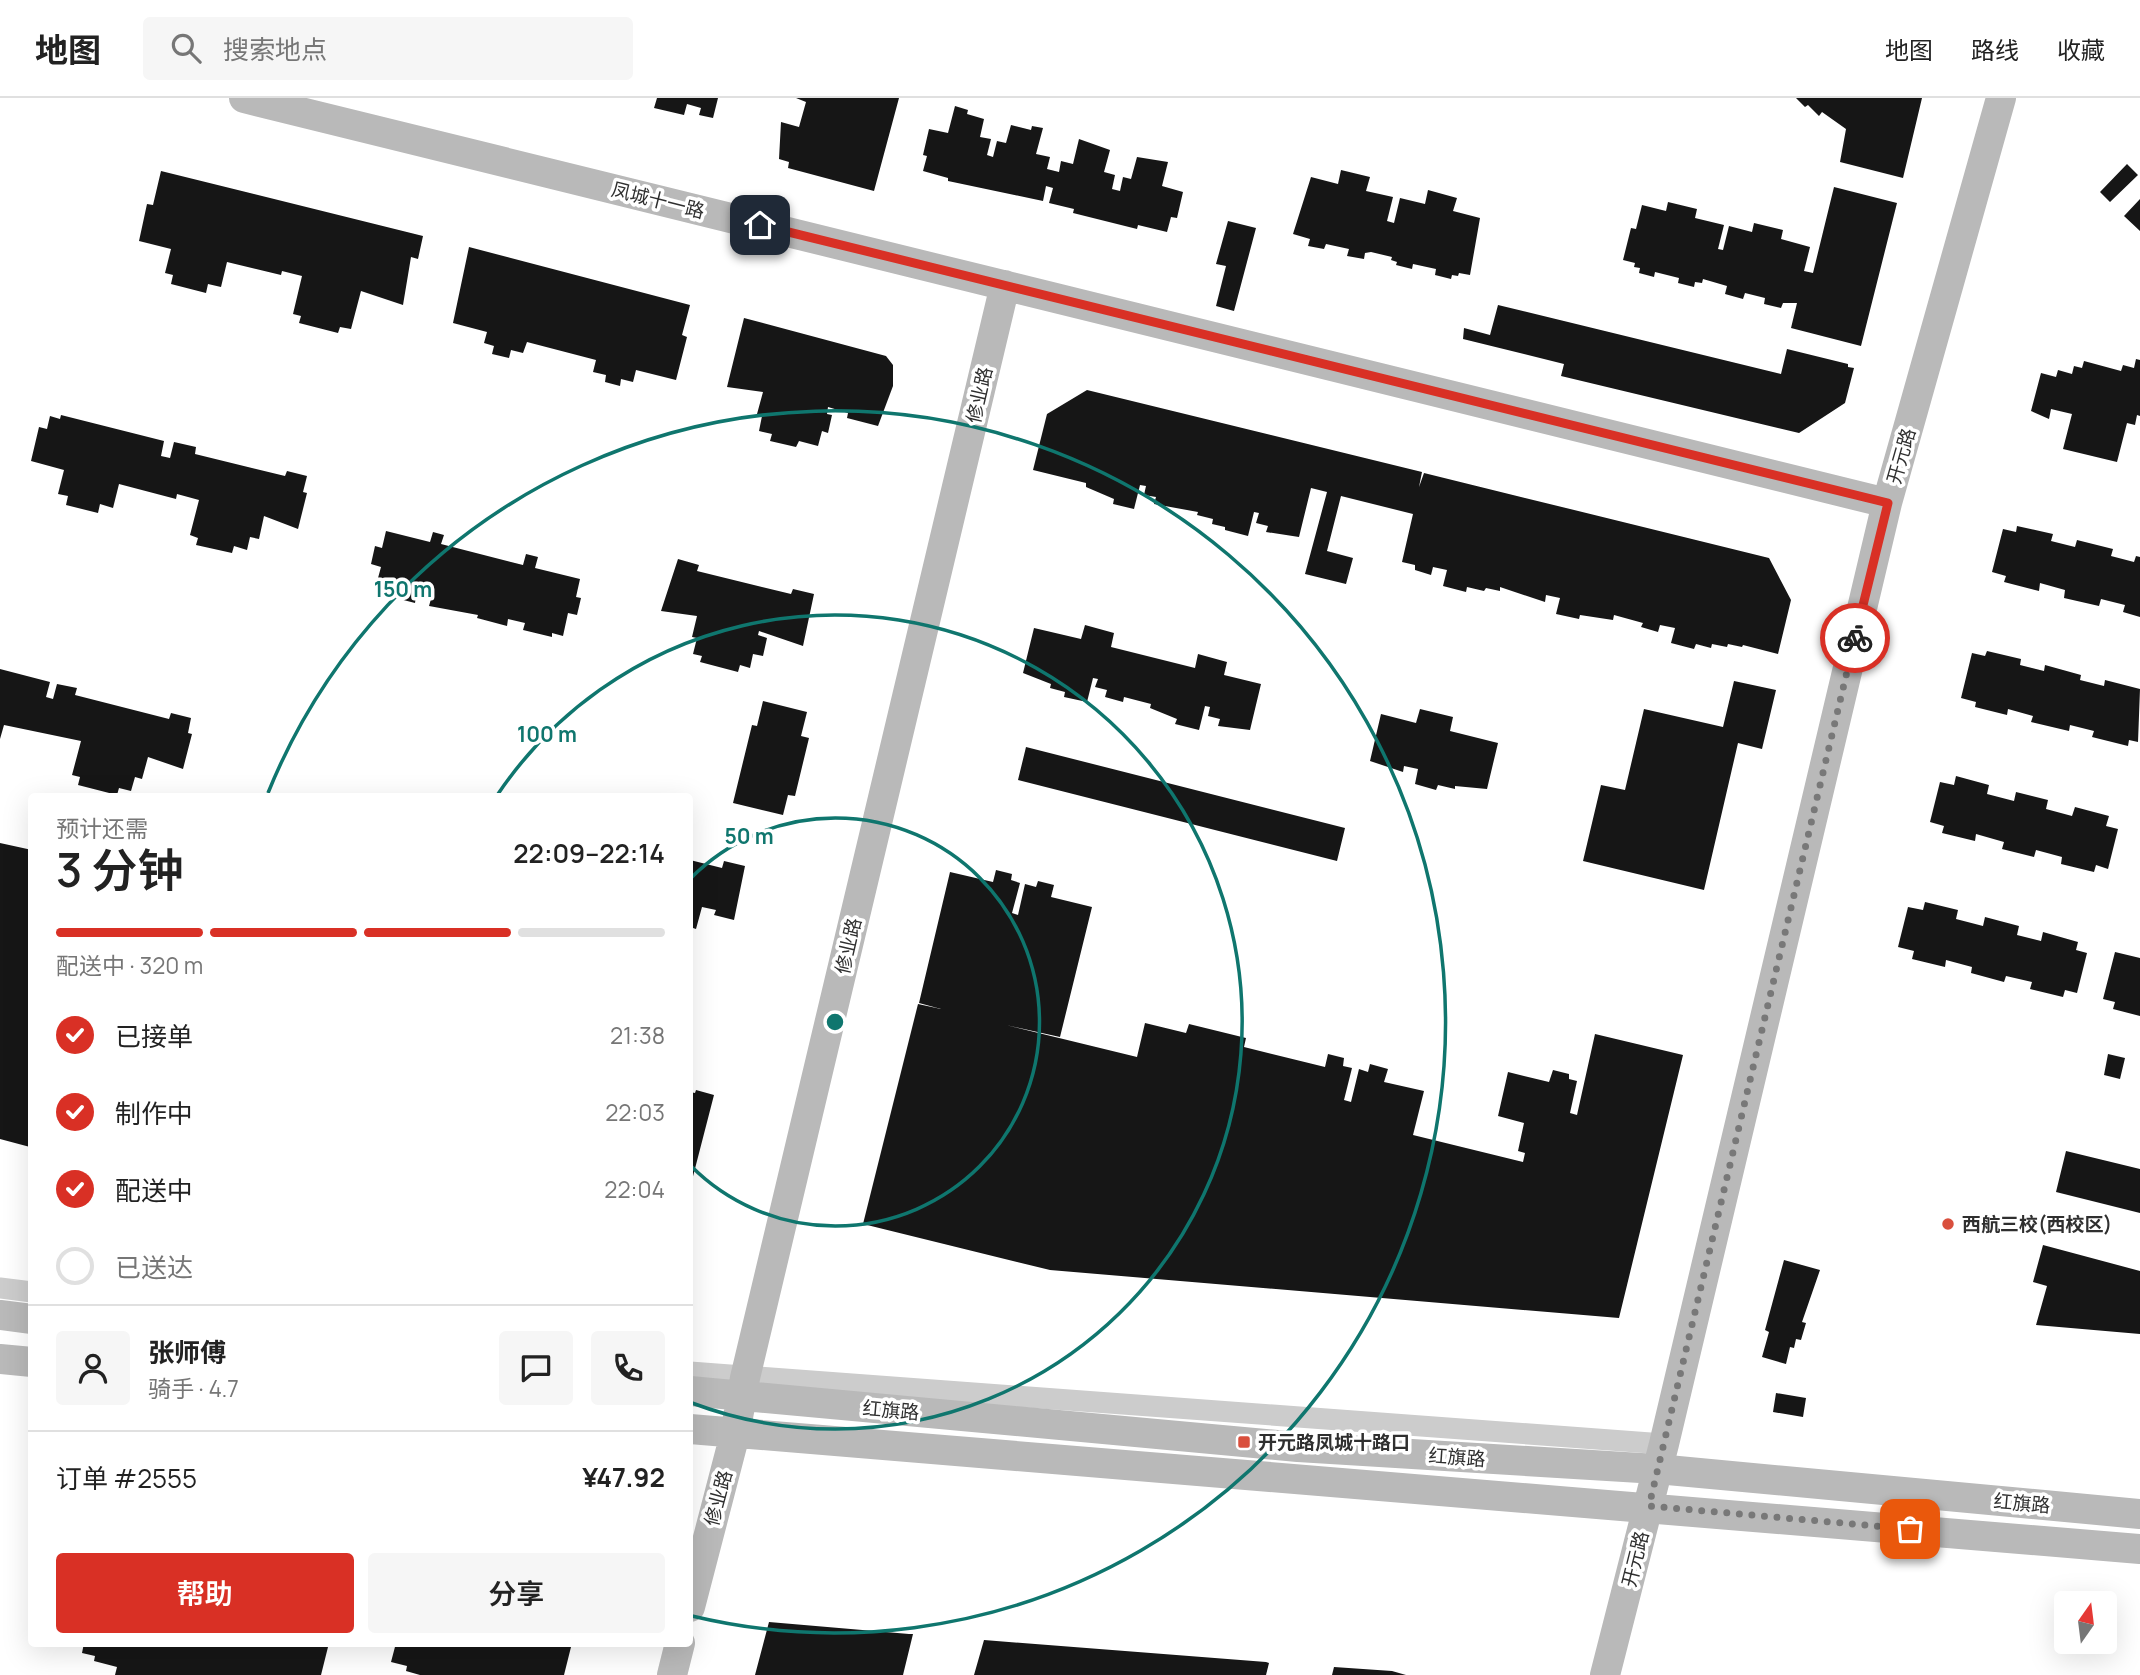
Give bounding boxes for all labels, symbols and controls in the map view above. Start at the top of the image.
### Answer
search box [143,17,633,80]
text: 地图 [35,27,101,72]
icon: search [167,29,205,67]
text: 搜索地点 [223,31,327,67]
text: 地图 [1885,33,1933,66]
text: 路线 [1971,33,2019,66]
text: 收藏 [2057,33,2105,66]
street label: 凤城十一路 [609,176,707,224]
pin [730,195,790,255]
icon: home [741,206,779,244]
street label: 修业路 [960,364,998,426]
street label: 开元路 [1881,425,1921,487]
text: 150 m [374,575,432,603]
courier [1820,603,1890,673]
icon: bike [1836,619,1874,657]
text: 100 m [517,720,577,748]
text: 预计还需 [56,812,148,844]
text: 50 m [724,822,774,850]
text: 22:09–22:14 [513,835,665,871]
text: 3 分钟 [56,838,184,901]
street label: 修业路 [829,915,867,977]
text: 配送中 · 320 m [56,949,203,981]
centre of rings [823,1010,847,1034]
icon: check [56,1016,94,1054]
text: 已接单 [115,1018,193,1054]
text: 21:38 [610,1019,665,1051]
icon: check [56,1093,94,1131]
text: 制作中 [115,1095,193,1131]
text: 22:03 [605,1096,665,1128]
icon: check [56,1170,94,1208]
text: 配送中 [115,1172,193,1208]
text: 22:04 [604,1173,665,1205]
place label: 西航三校(西校区) [1962,1211,2112,1237]
marker: 西航三校(西校区) [1940,1216,1956,1232]
text: 已送达 [115,1249,193,1285]
button: person [56,1331,130,1405]
button: chat [499,1331,573,1405]
button: phone [591,1331,665,1405]
text: 张师傅 [148,1334,226,1370]
text: 骑手 · 4.7 [148,1372,239,1404]
street label: 红旗路 [861,1395,921,1425]
place label: 开元路凤城十路口 [1258,1429,1410,1455]
marker: 开元路凤城十路口 [1236,1434,1252,1450]
street label: 红旗路 [1428,1442,1486,1472]
text: ¥47.92 [582,1459,665,1495]
text: 订单 #2555 [56,1460,197,1496]
street label: 修业路 [698,1467,738,1529]
street label: 红旗路 [1992,1488,2052,1518]
pin [1880,1499,1940,1559]
icon: bag [1891,1510,1929,1548]
street label: 开元路 [1615,1528,1655,1590]
button: 帮助 [56,1553,354,1633]
button: 分享 [368,1553,665,1633]
north arrow [2054,1591,2118,1654]
map controls [2054,1591,2117,1654]

